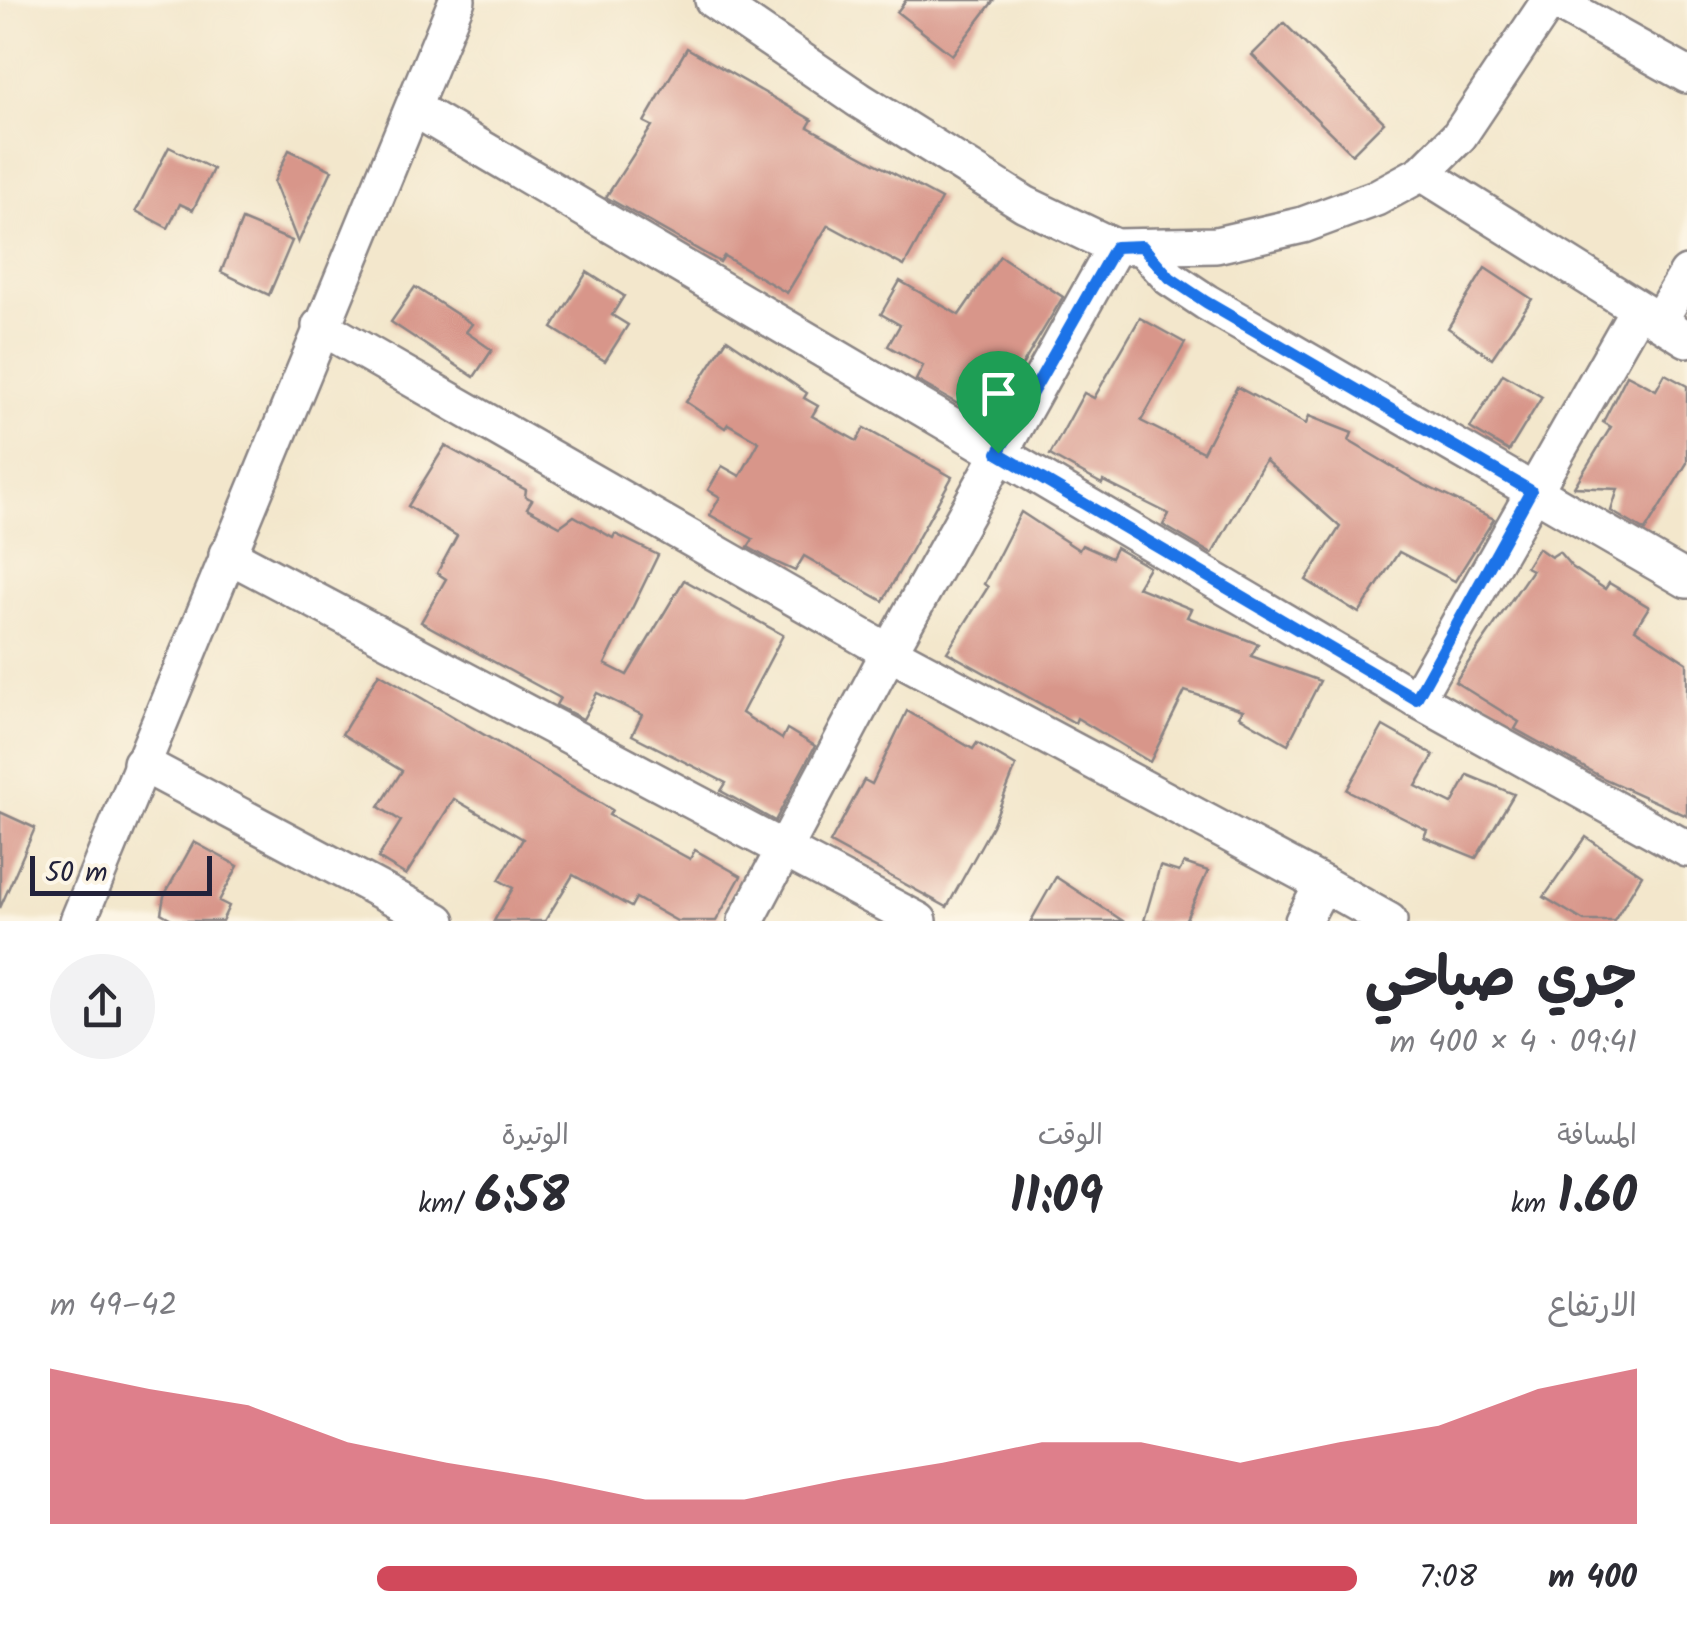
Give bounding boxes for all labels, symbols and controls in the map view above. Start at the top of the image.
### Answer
pin [956,351,1041,454]
icon: arrive [971,366,1026,421]
scale bar [30,851,212,896]
text: 50 m [45,851,108,896]
text: جري صباحي [1365,937,1637,1024]
button: share [50,954,155,1059]
text: 09:41 · 4 × 400 m [1390,1018,1637,1069]
text: الوتيرة [501,1114,569,1159]
text: الوقت [1038,1114,1103,1159]
text: المسافة [1557,1114,1637,1159]
text: 6:58 [475,1159,569,1239]
text: 11:09 [1010,1159,1103,1239]
text: 1.60 [1557,1159,1637,1239]
text: /km [418,1182,475,1227]
text: km [1511,1182,1557,1227]
text: 42–49 m [50,1281,177,1332]
text: الارتفاع [1547,1282,1637,1333]
text: 7:08 [1419,1553,1477,1604]
text: 400 m [1548,1553,1637,1604]

